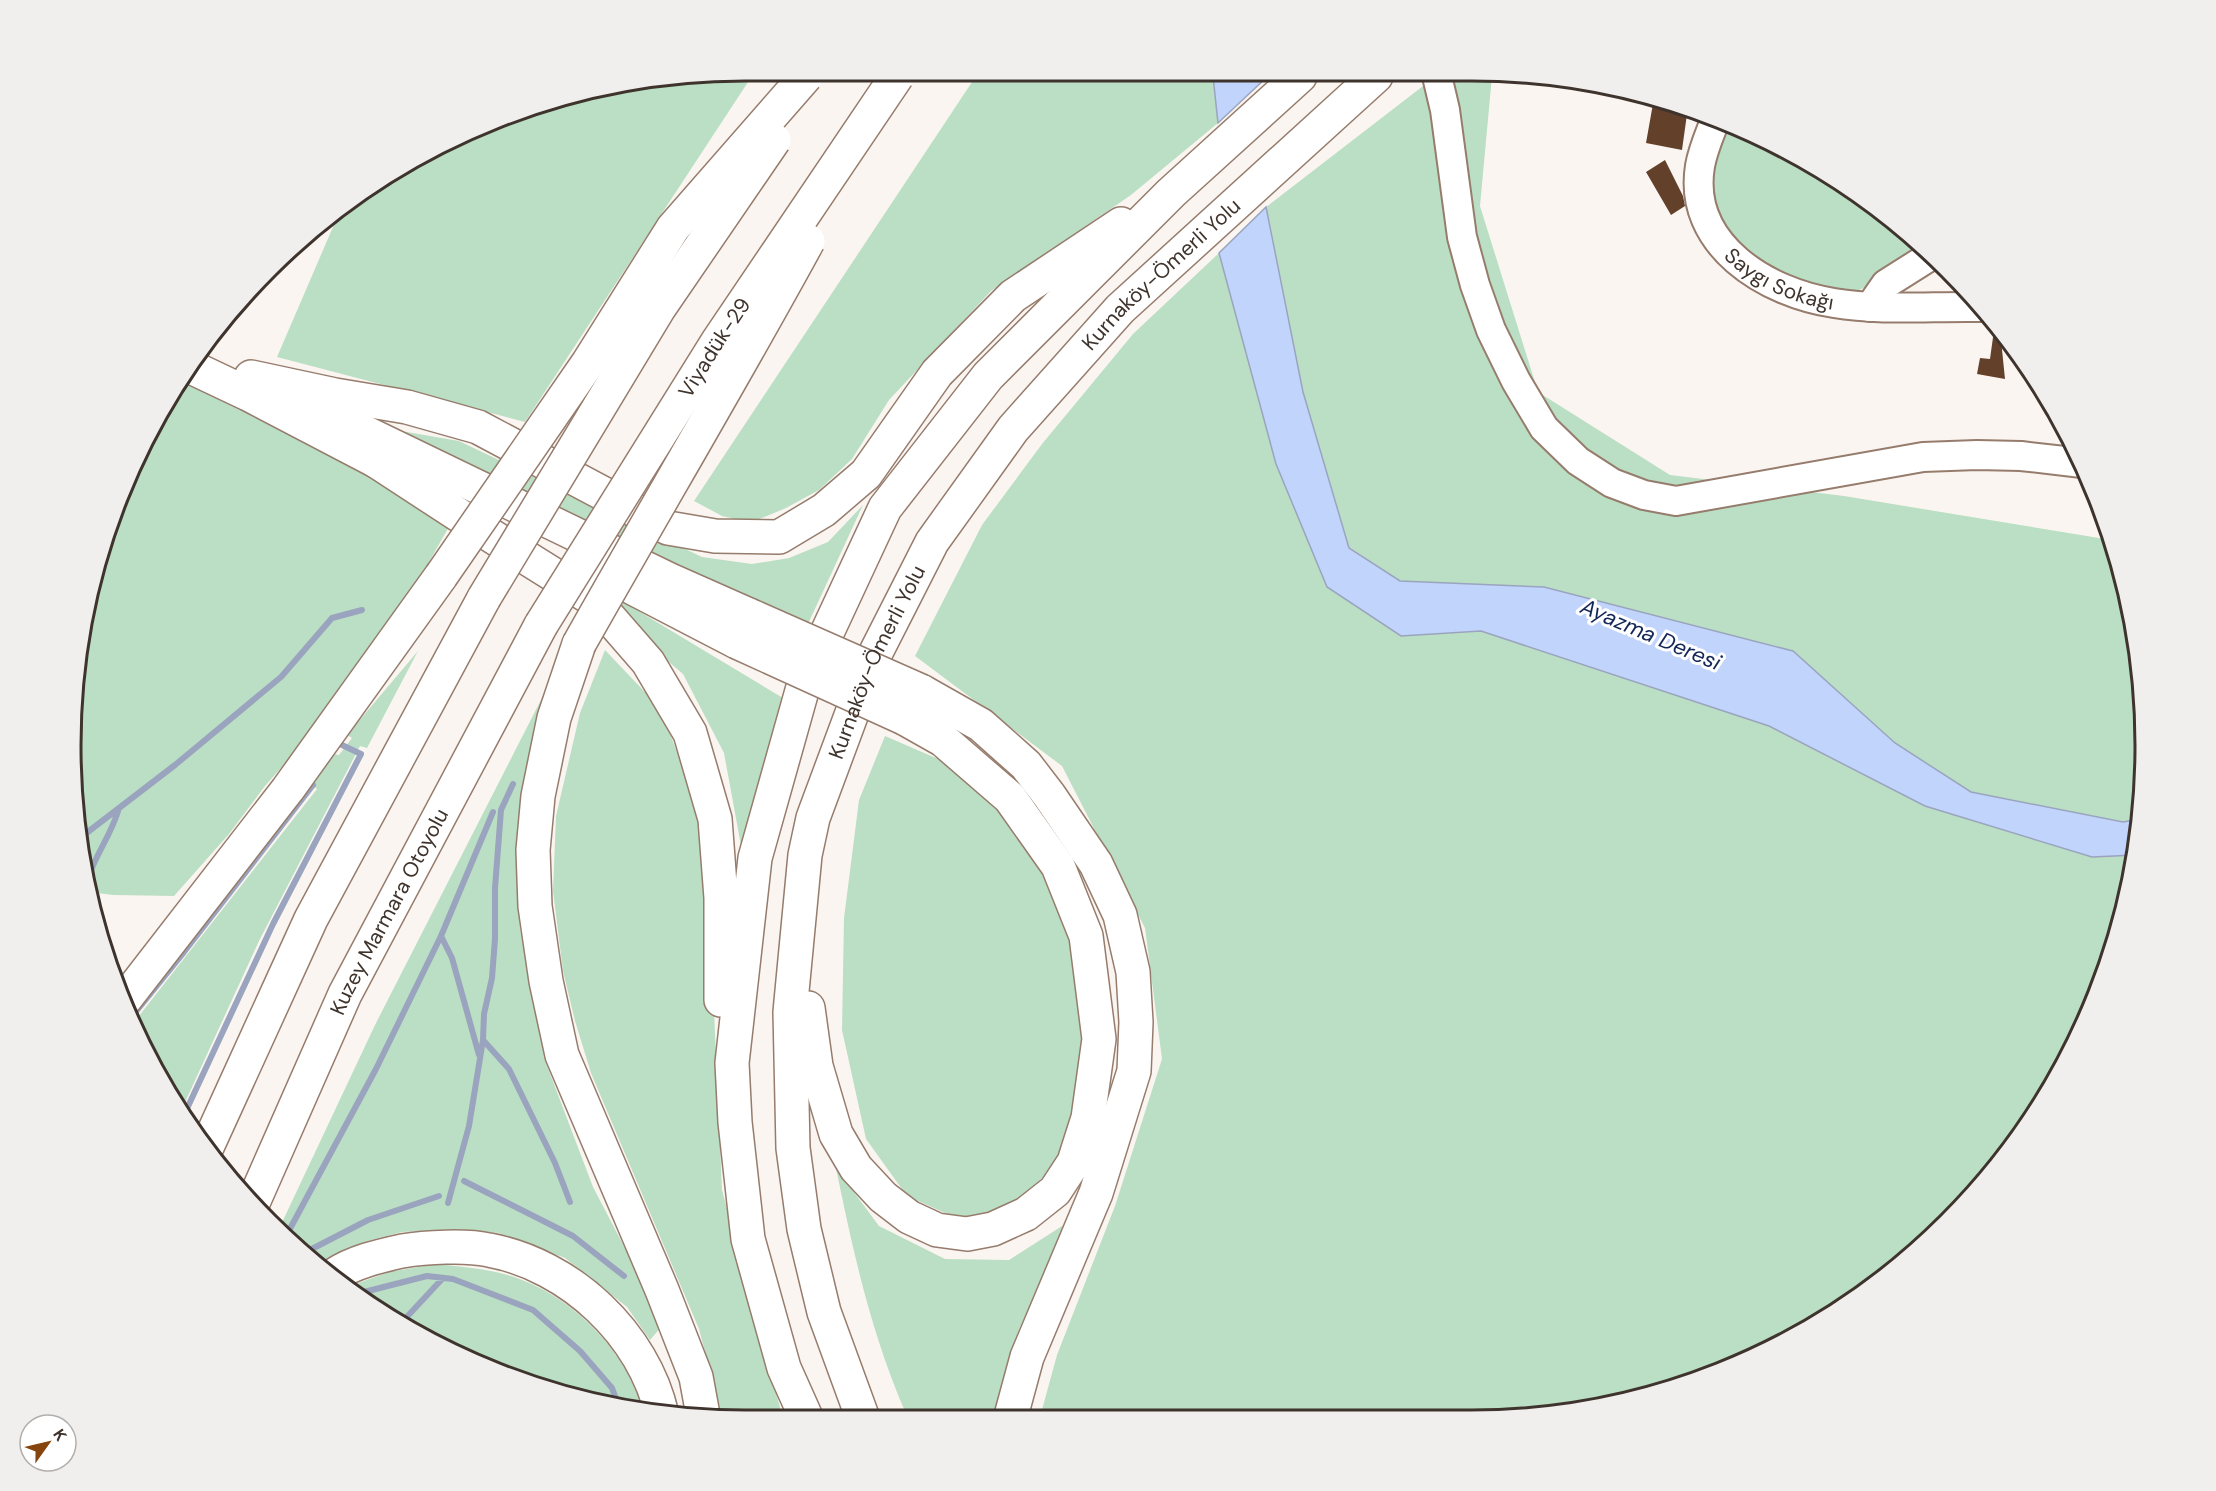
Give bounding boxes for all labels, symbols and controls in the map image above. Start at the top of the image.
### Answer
street label: Kurnaköy-Ömerli Yolu [1076,192,1247,356]
street label: Saygı Sokağı [1718,242,1836,317]
street label: Viyadük-29 [672,292,757,403]
street label: Kurnaköy-Ömerli Yolu [822,560,932,763]
water label: Ayazma Deresi [1575,591,1726,677]
street label: Kuzey Marmara Otoyolu [323,803,455,1019]
north arrow [18,1413,78,1473]
text: K [48,1425,72,1446]

